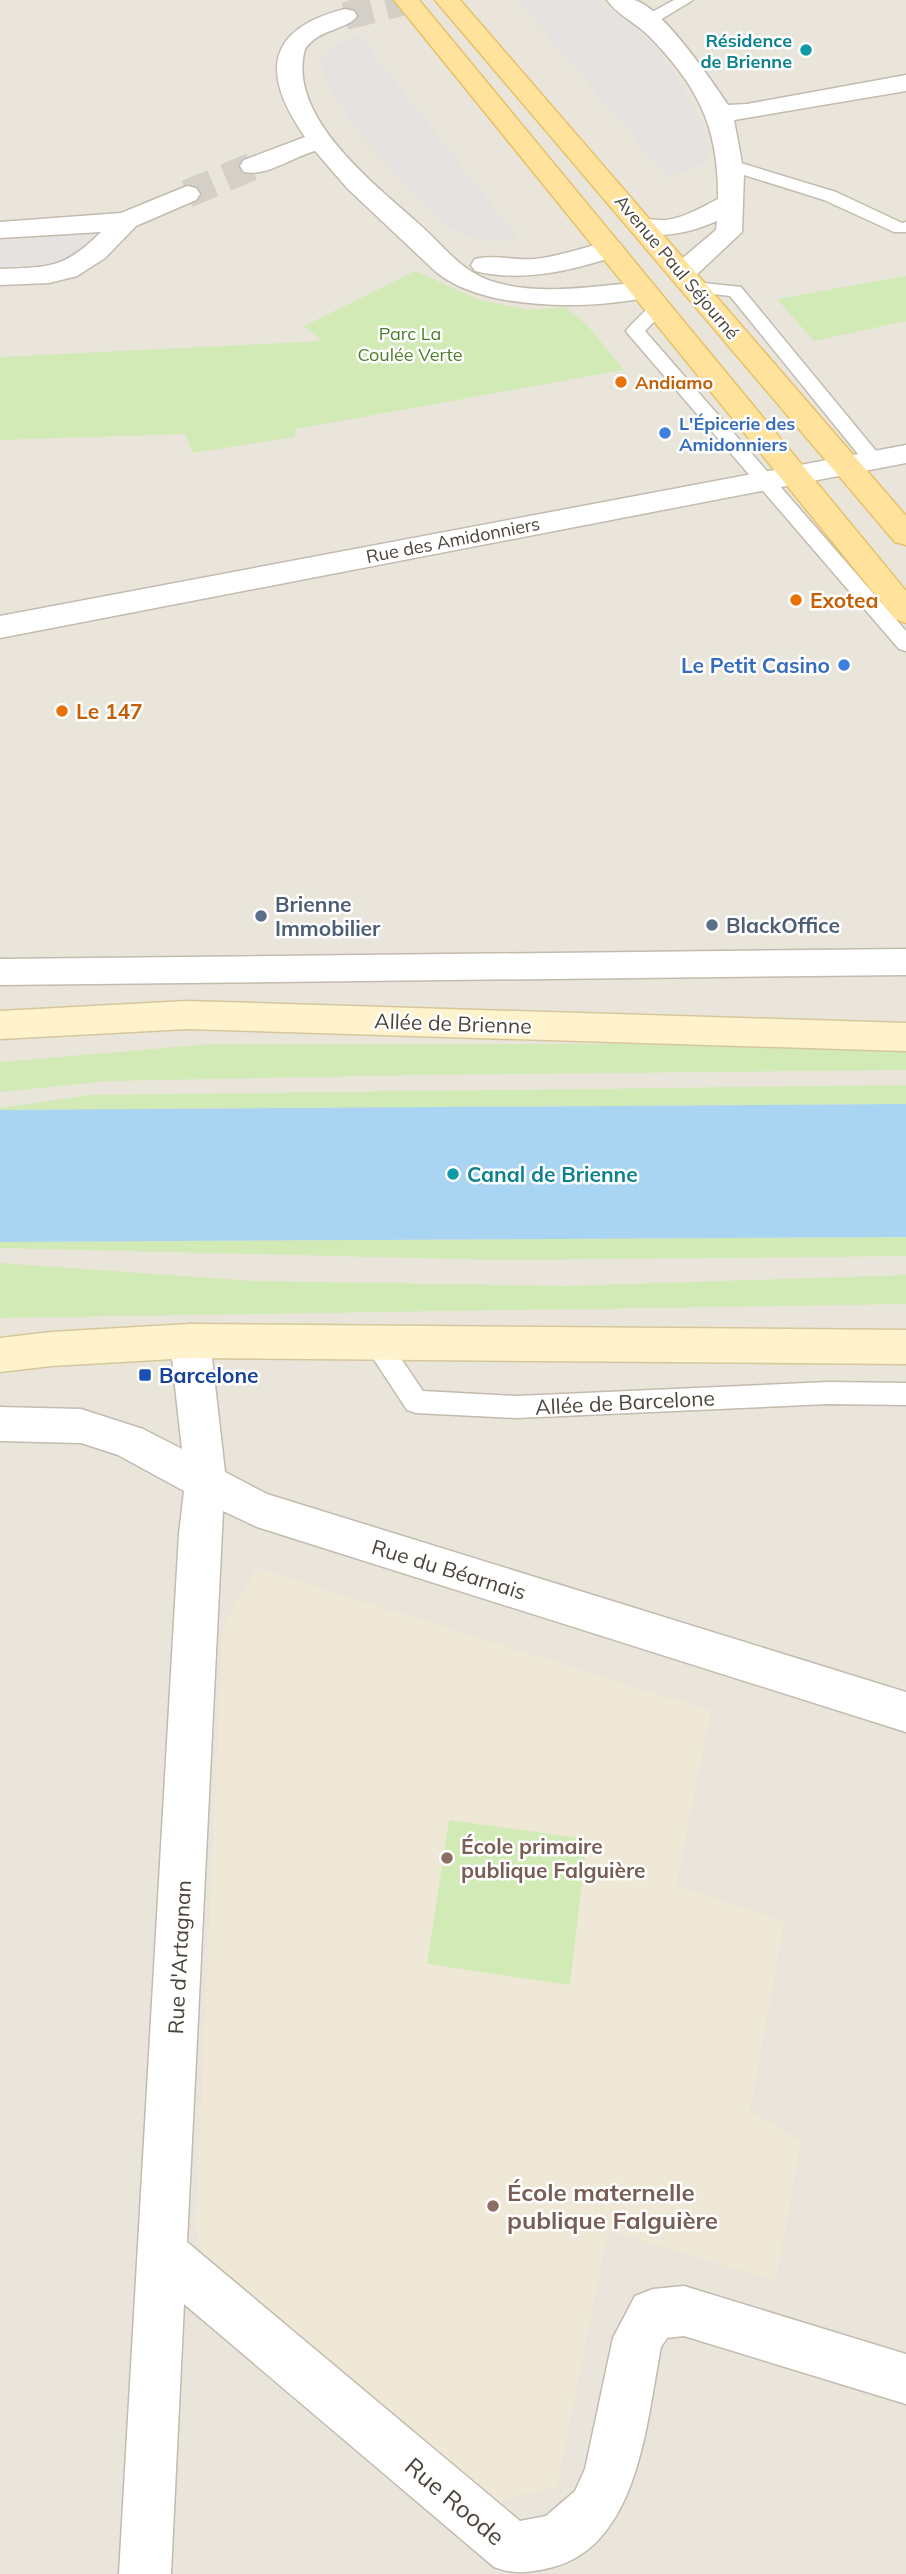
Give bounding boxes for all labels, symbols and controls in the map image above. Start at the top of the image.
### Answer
place label: Résidence de Brienne [700,29,792,73]
marker: Résidence de Brienne [798,42,814,58]
street label: Avenue Paul Séjourné [610,190,744,344]
park label: Parc La Coulée Verte [357,322,463,366]
place label: Andiamo [635,371,713,394]
marker: Andiamo [613,374,629,390]
place label: L'Épicerie des Amidonniers [679,412,795,456]
marker: L'Épicerie des Amidonniers [657,425,673,441]
street label: Rue des Amidonniers [364,512,542,568]
place label: Exotea [810,587,878,613]
marker: Exotea [788,592,804,608]
place label: Le Petit Casino [681,652,830,678]
marker: Le Petit Casino [836,657,852,673]
place label: Le 147 [76,698,143,724]
marker: Le 147 [54,703,70,719]
place label: Brienne Immobilier [275,891,381,941]
marker: Brienne Immobilier [253,908,269,924]
place label: BlackOffice [726,912,840,938]
marker: BlackOffice [704,917,720,933]
street label: Allée de Brienne [374,1007,532,1039]
place label: Canal de Brienne [467,1161,638,1187]
marker: Canal de Brienne [445,1166,461,1182]
place label: Barcelone [159,1362,259,1388]
marker: Barcelone [137,1367,153,1383]
street label: Allée de Barcelone [534,1384,716,1420]
street label: Rue du Béarnais [369,1533,529,1605]
place label: École primaire publique Falguière [461,1833,646,1883]
marker: École primaire publique Falguière [439,1850,455,1866]
street label: Rue d'Artagnan [162,1879,196,2035]
place label: École maternelle publique Falguière [507,2177,718,2235]
marker: École maternelle publique Falguière [485,2198,501,2214]
street label: Rue Roode [399,2451,511,2551]

